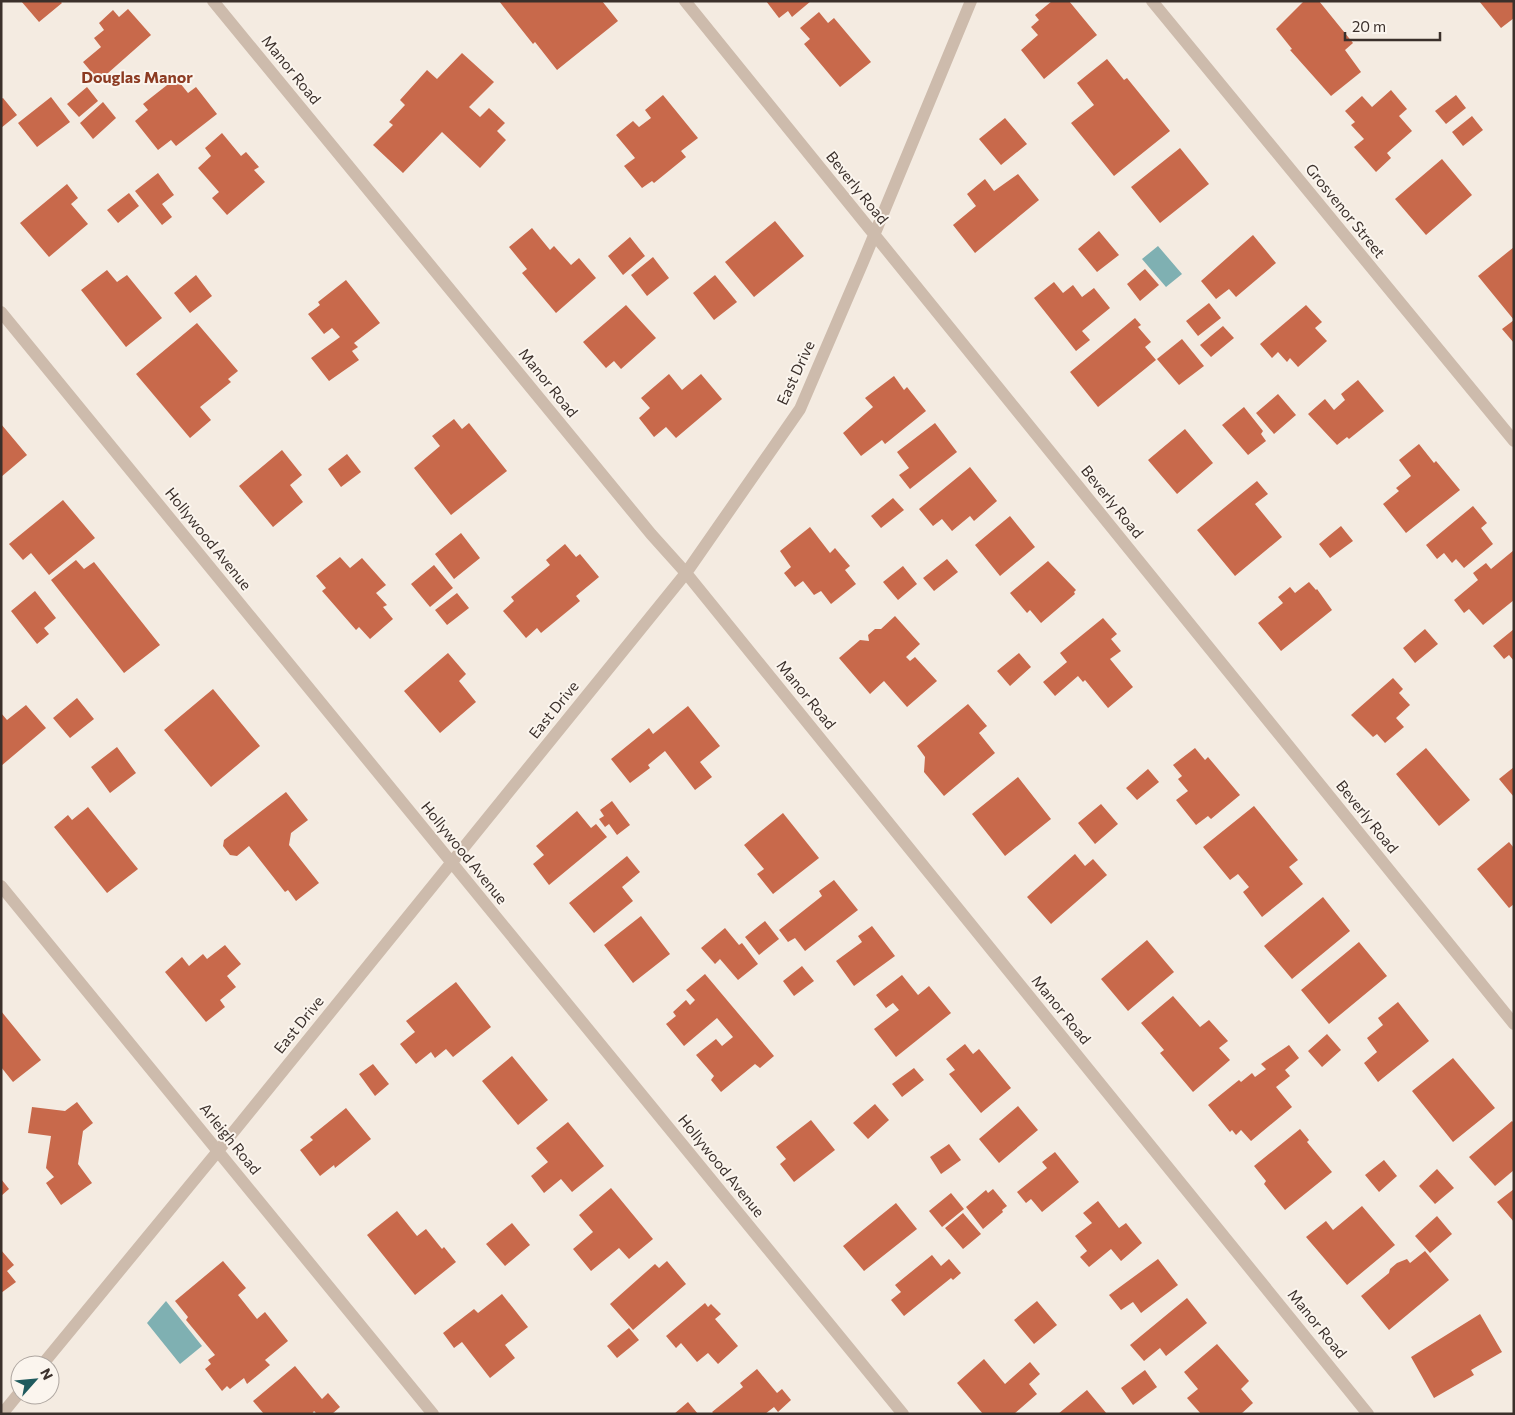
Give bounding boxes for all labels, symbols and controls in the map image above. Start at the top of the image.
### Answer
scale bar [1345,10,1440,42]
text: 20 m [1352,17,1386,35]
street label: Manor Road [259,31,325,107]
district label: Douglas Manor [81,67,193,86]
street label: Beverly Road [823,147,893,227]
street label: Grosvenor Street [1302,159,1389,261]
street label: East Drive [772,338,818,408]
street label: Manor Road [516,344,582,420]
street label: Beverly Road [1078,461,1148,541]
street label: Hollywood Avenue [162,483,256,593]
street label: Manor Road [774,656,840,732]
street label: East Drive [525,677,582,742]
street label: Beverly Road [1333,776,1403,856]
street label: Hollywood Avenue [418,797,512,907]
street label: Manor Road [1029,971,1095,1047]
street label: East Drive [270,992,327,1057]
street label: Arleigh Road [197,1099,265,1178]
street label: Hollywood Avenue [675,1110,769,1220]
street label: Manor Road [1285,1285,1351,1361]
north arrow [10,1355,60,1405]
text: N [37,1365,57,1382]

